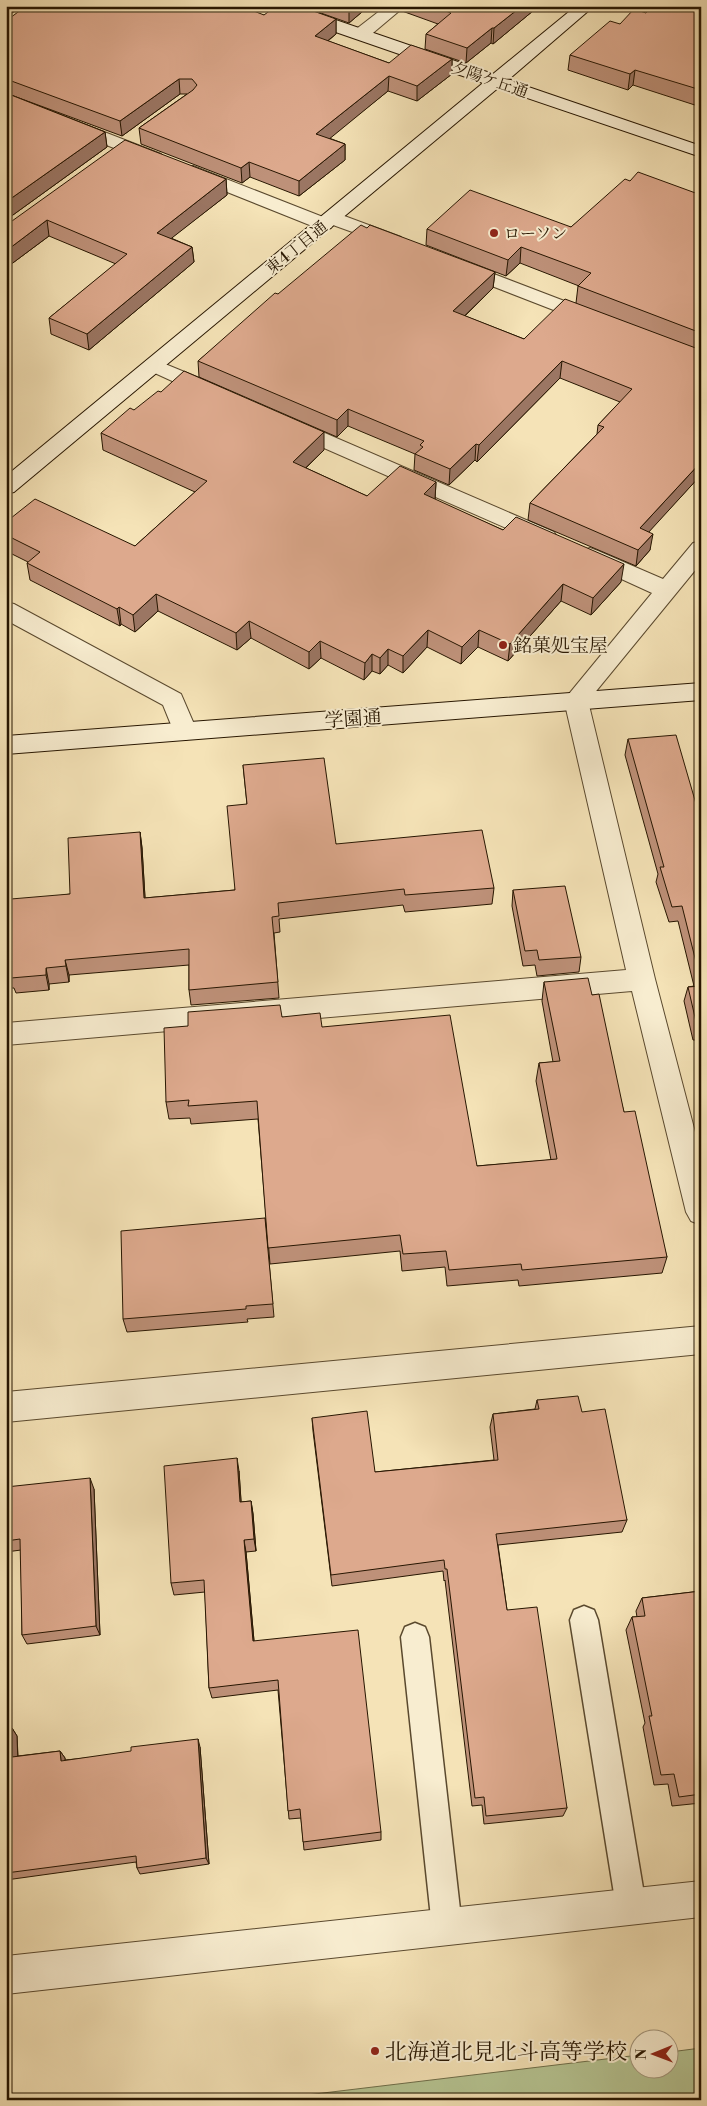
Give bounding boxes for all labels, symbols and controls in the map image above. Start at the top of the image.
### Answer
street label: 夕陽ケ丘通 [449,57,531,102]
street label: 東4丁目通 [262,217,331,279]
place label: ローソン [504,224,567,244]
marker: ローソン [488,227,500,239]
place label: 銘菓処宝屋 [513,634,608,658]
marker: 銘菓処宝屋 [497,639,509,651]
street label: 学園通 [324,705,382,733]
north arrow [630,2028,680,2078]
place label: 北海道北見北斗高等学校 [385,2039,627,2066]
marker: 北海道北見北斗高等学校 [369,2045,381,2057]
text: N [633,2049,651,2060]

